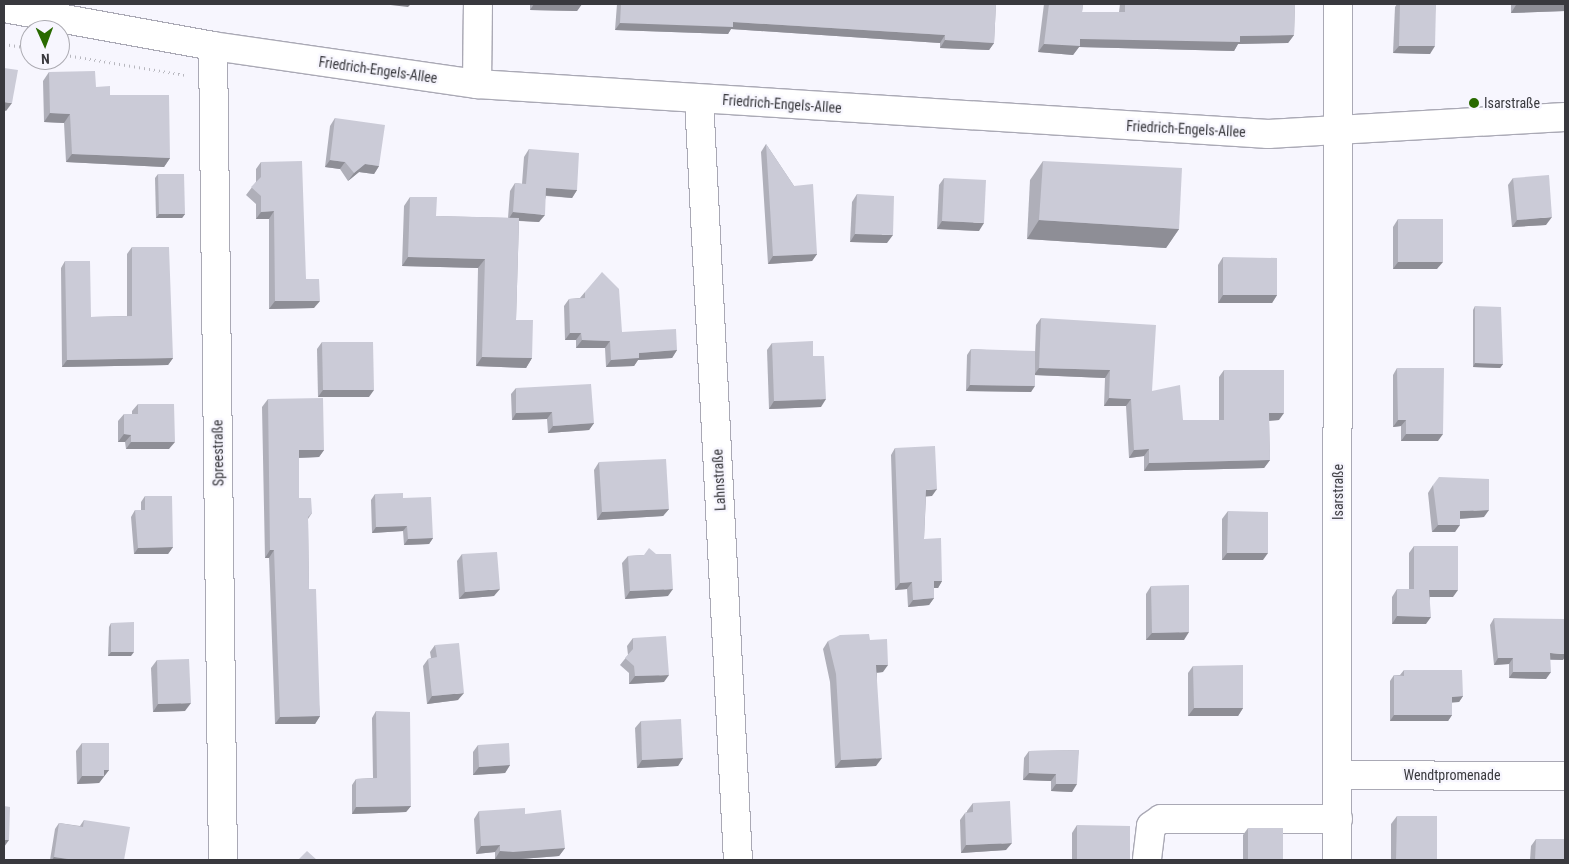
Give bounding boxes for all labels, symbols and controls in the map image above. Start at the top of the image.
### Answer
north arrow [20,20,70,70]
text: N [41,51,50,67]
street label: Friedrich-Engels-Allee [318,53,438,87]
street label: Friedrich-Engels-Allee [722,91,842,117]
place label: Isarstraße [1484,95,1540,111]
marker: Isarstraße [1468,97,1480,109]
street label: Friedrich-Engels-Allee [1126,117,1246,141]
street label: Spreestraße [209,420,227,486]
street label: Lahnstraße [709,449,729,511]
street label: Isarstraße [1330,464,1346,520]
street label: Wendtpromenade [1403,767,1501,783]

